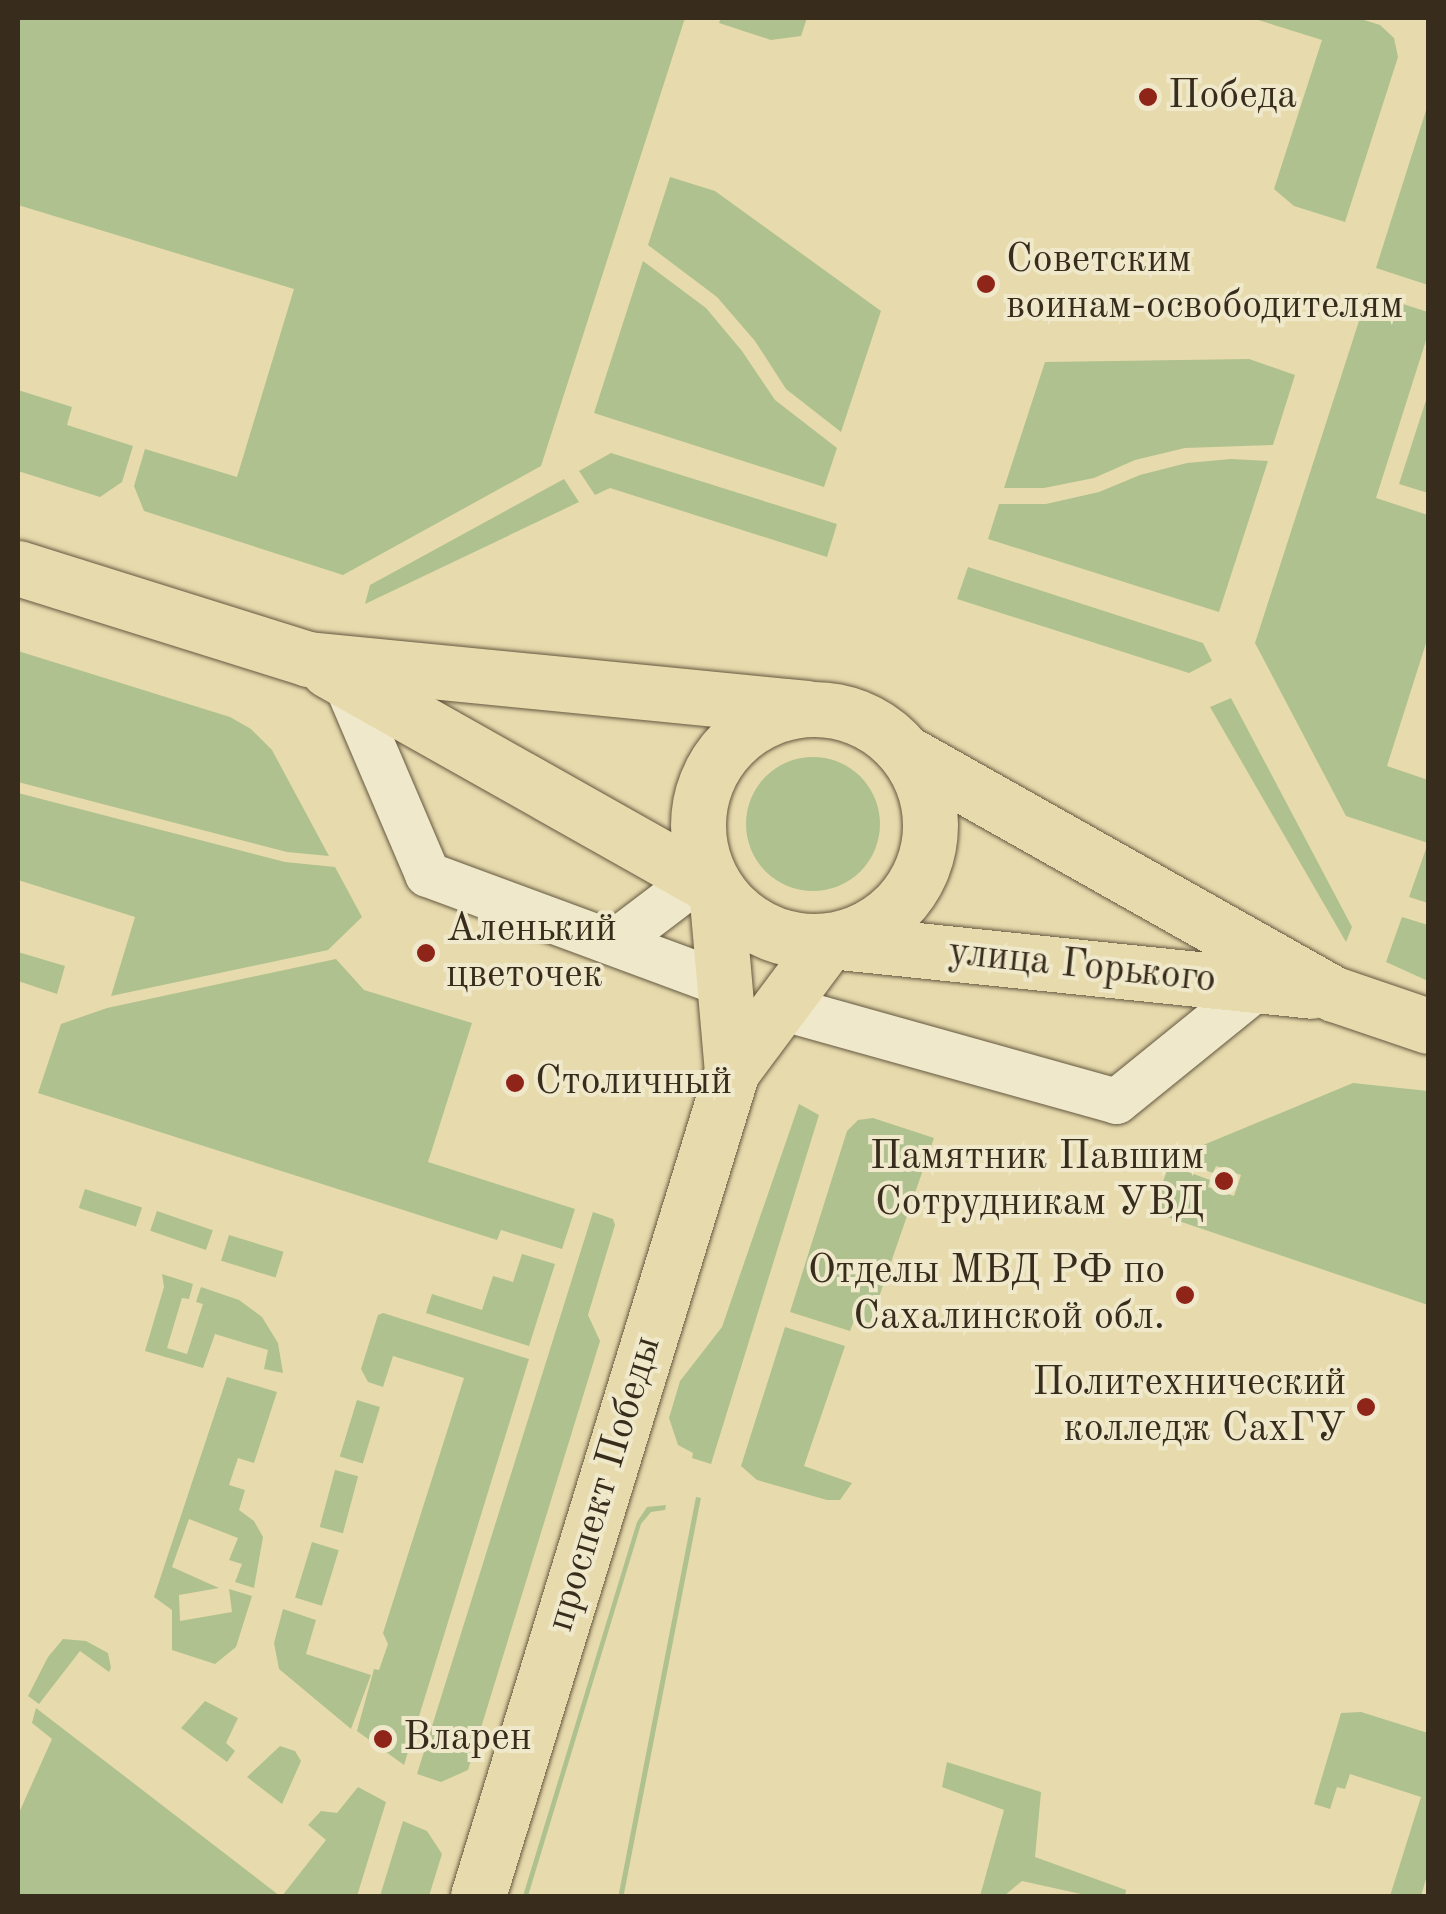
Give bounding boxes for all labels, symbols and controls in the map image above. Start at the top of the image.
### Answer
place label: Победа [1168,73,1297,121]
marker: Победа [1137,86,1159,108]
place label: Советским воинам-освободителям [1006,237,1403,331]
marker: Советским воинам-освободителям [975,273,997,295]
place label: Аленький цветочек [446,906,617,1000]
street label: улица Горького [946,929,1218,1005]
marker: Аленький цветочек [415,942,437,964]
place label: Столичный [535,1059,732,1107]
marker: Столичный [504,1072,526,1094]
place label: Памятник Павшим Сотрудникам УВД [870,1134,1204,1228]
marker: Памятник Павшим Сотрудникам УВД [1213,1170,1235,1192]
place label: Отделы МВД РФ по Сахалинской обл. [808,1248,1165,1342]
marker: Отделы МВД РФ по Сахалинской обл. [1174,1284,1196,1306]
street label: проспект Победы [537,1331,673,1637]
place label: Политехнический колледж СахГУ [1032,1360,1346,1454]
marker: Политехнический колледж СахГУ [1355,1396,1377,1418]
place label: Вларен [403,1715,532,1763]
marker: Вларен [372,1728,394,1750]

